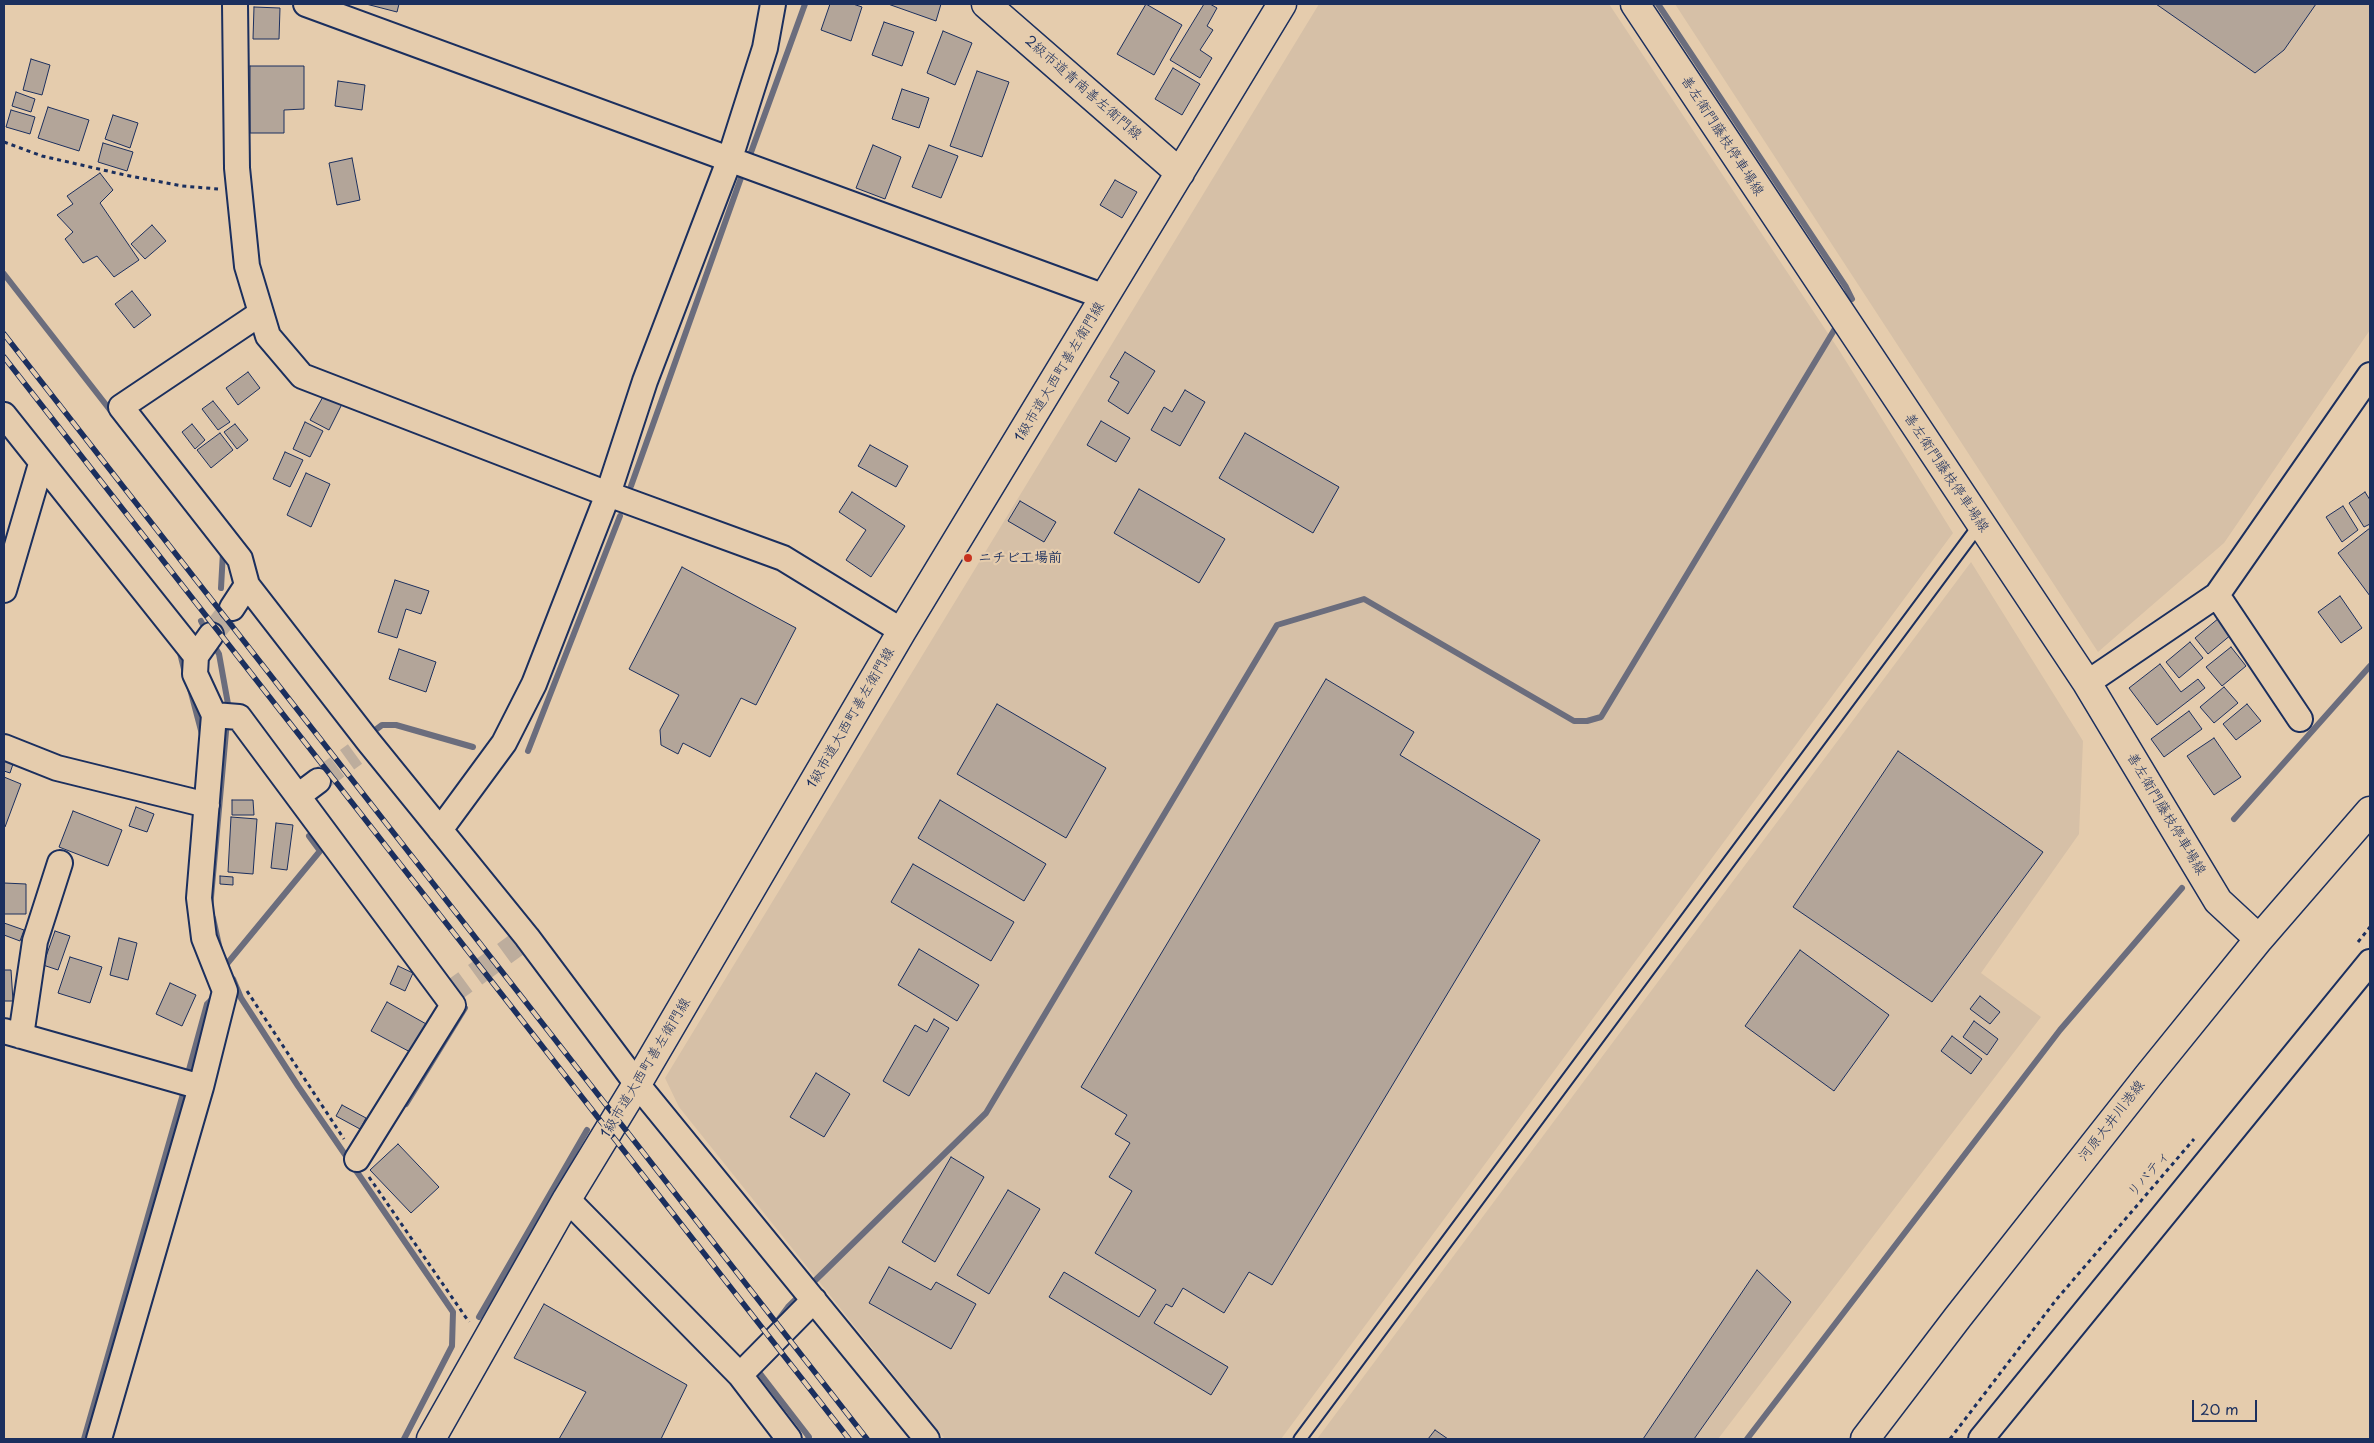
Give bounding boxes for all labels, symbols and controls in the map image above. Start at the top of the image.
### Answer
street label: 2級市道青南善左衛門線 [1021,32,1145,144]
street label: 善左衛門藤枝停車場線 [1677,73,1767,199]
street label: 1級市道大西町善左衛門線 [1012,299,1108,445]
street label: 善左衛門藤枝停車場線 [1900,410,1992,536]
place label: ニチビ工場前 [978,550,1062,566]
marker: ニチビ工場前 [962,552,974,564]
street label: 1級市道大西町善左衛門線 [804,644,898,792]
street label: 善左衛門藤枝停車場線 [2123,750,2209,878]
street label: 1級市道大西町善左衛門線 [598,995,694,1141]
street label: 河原大井川港線 [2075,1077,2149,1165]
street label: リバティ [2124,1147,2174,1201]
scale bar [2194,1390,2259,1422]
text: 20 m [2200,1397,2239,1420]

